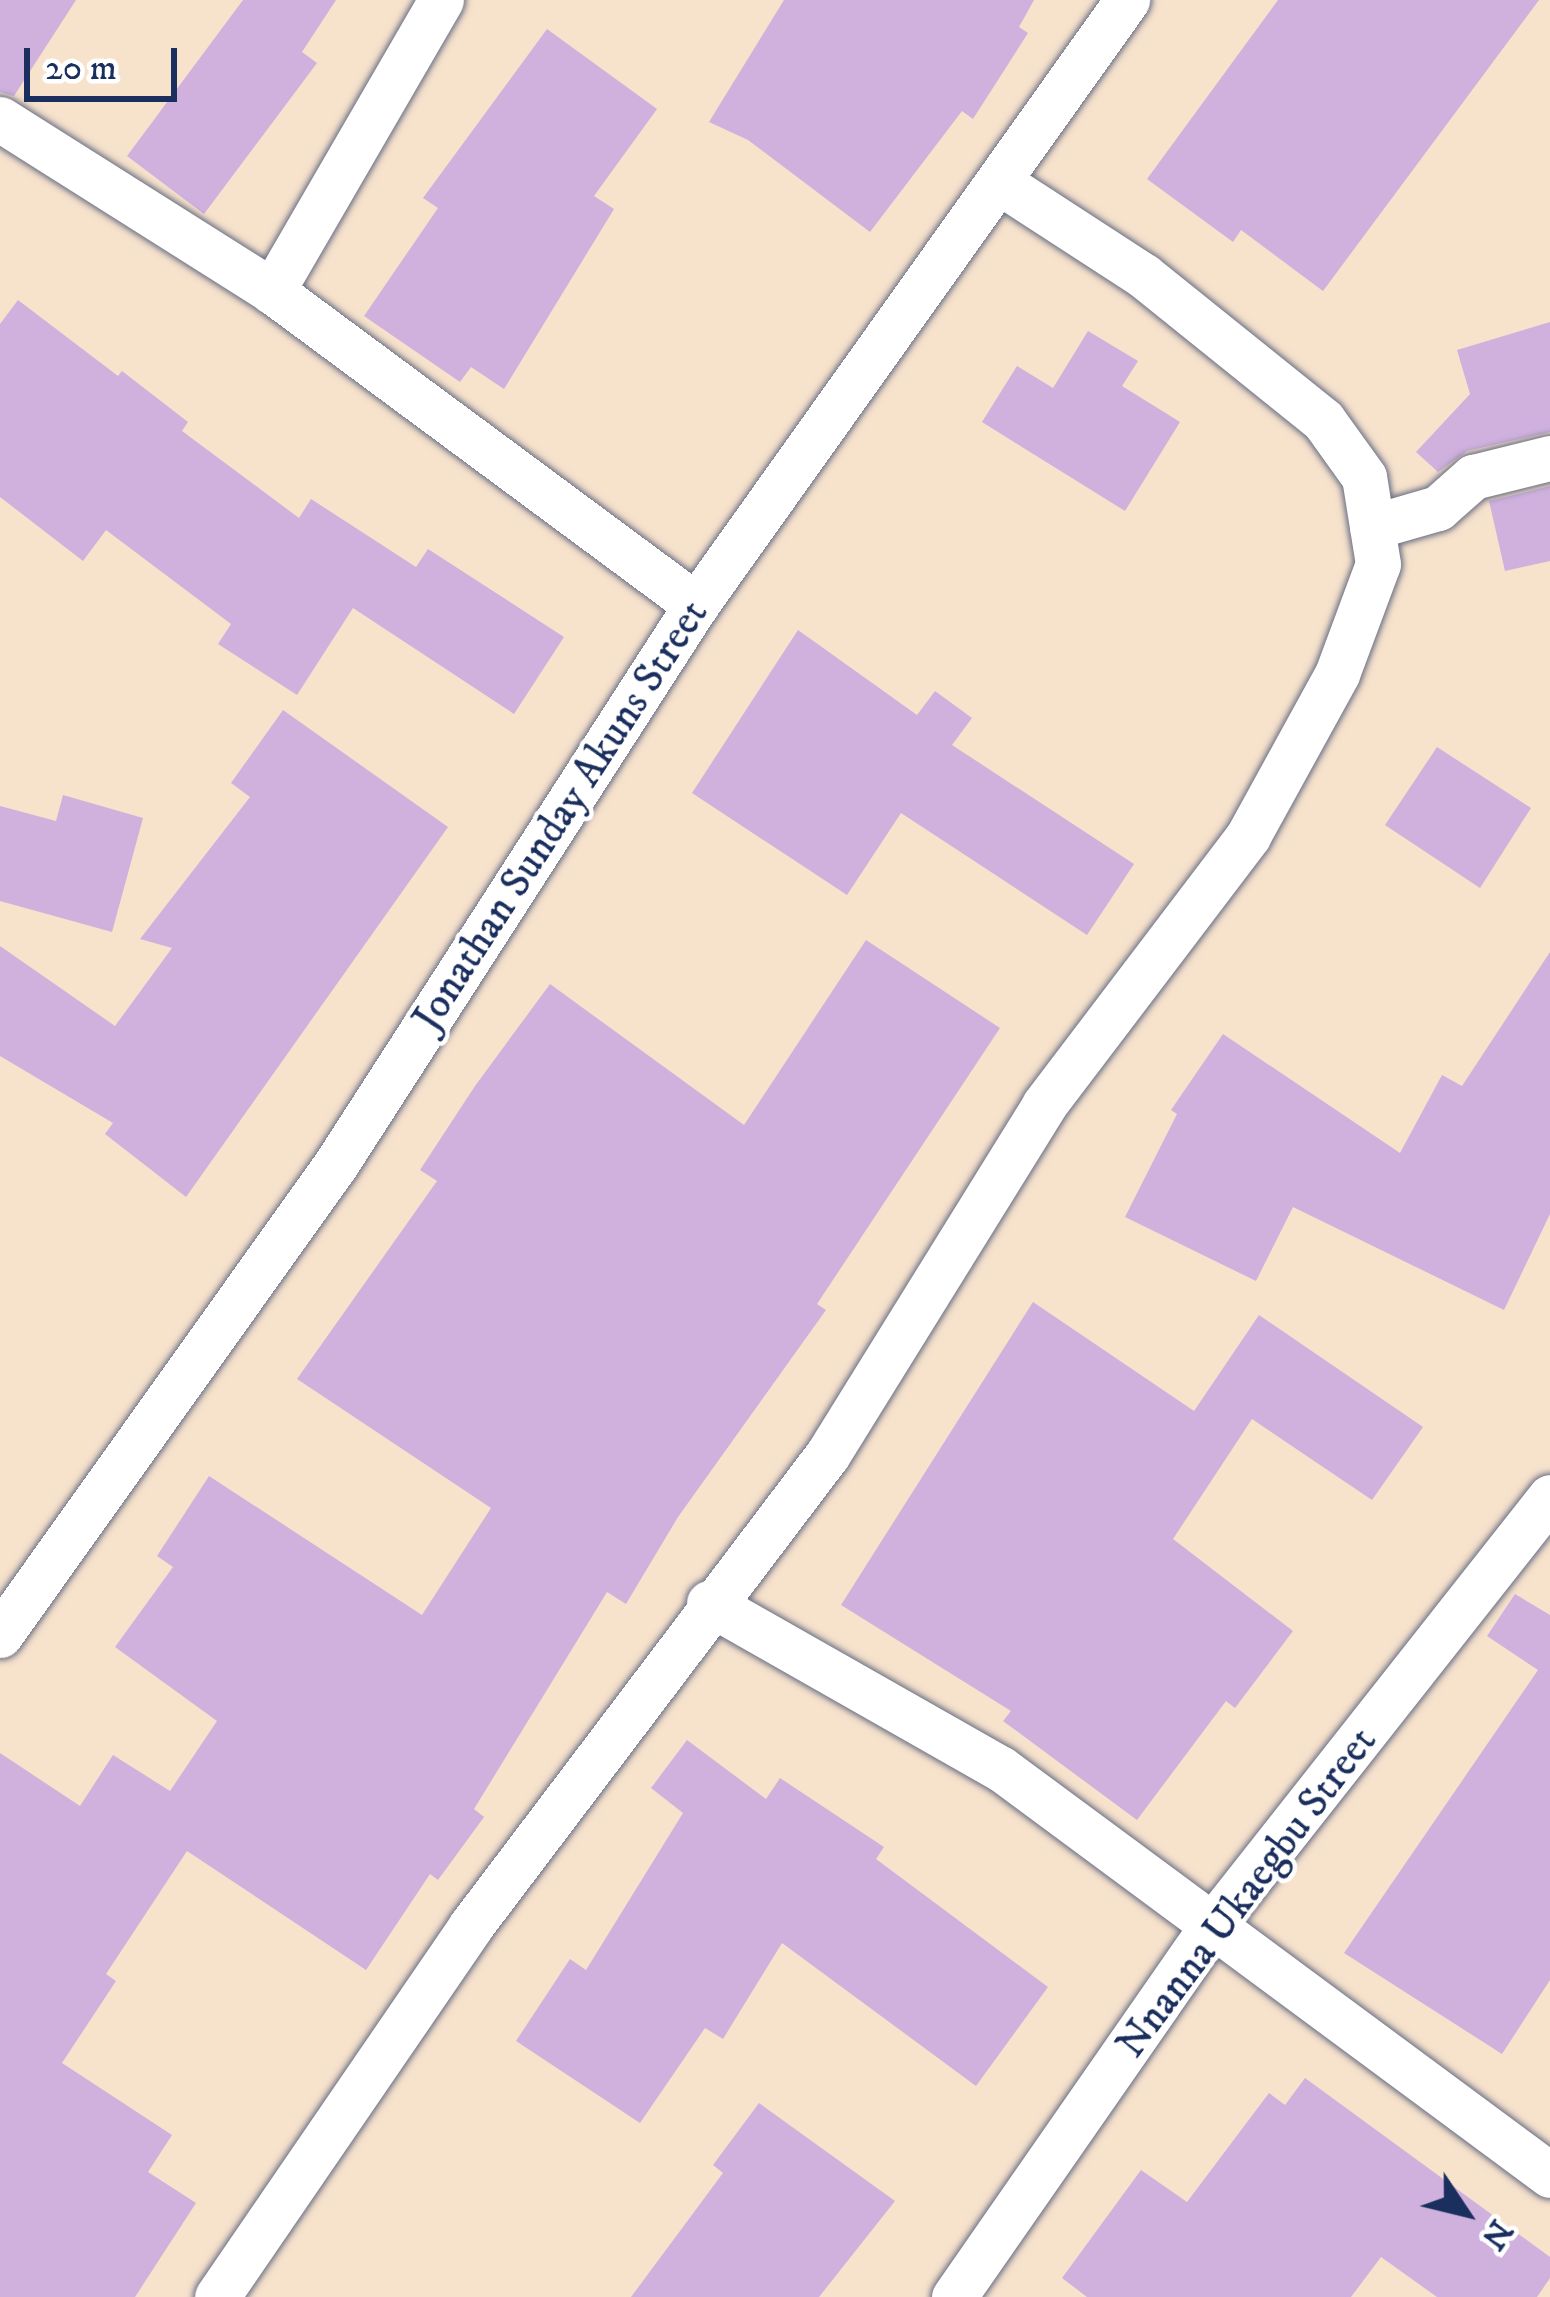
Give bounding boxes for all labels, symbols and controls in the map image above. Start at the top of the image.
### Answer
scale bar [30,24,183,98]
text: 20 m [45,46,117,91]
street label: Jonathan Sunday Akuns Street [403,591,719,1041]
street label: Nnanna Ukaegbu Street [1106,1718,1388,2068]
north arrow [1406,2153,1526,2273]
text: N [1471,2211,1520,2257]

